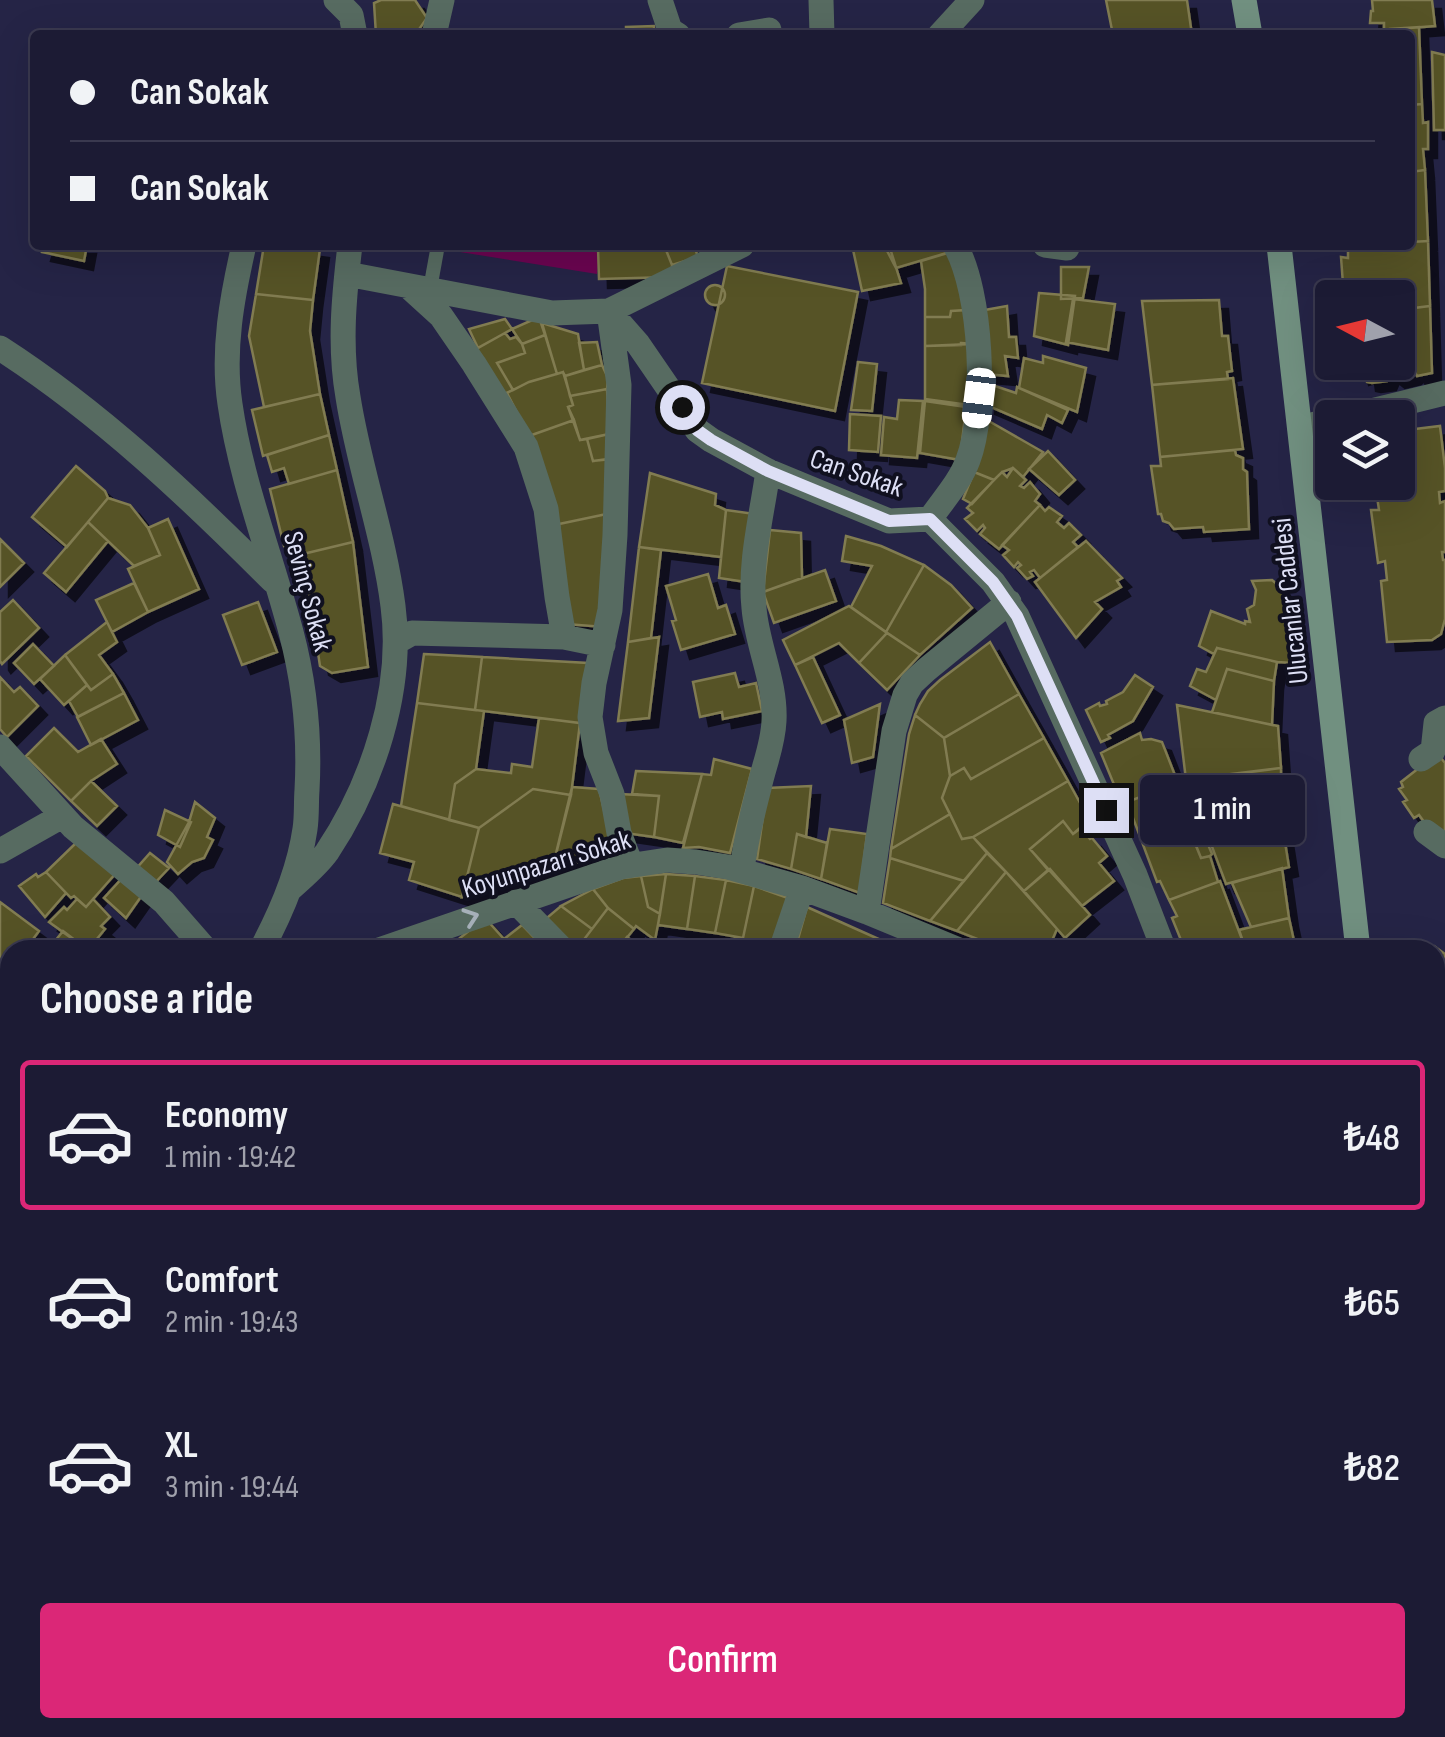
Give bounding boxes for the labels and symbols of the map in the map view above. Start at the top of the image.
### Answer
north arrow [1315,280,1415,380]
car [960,366,998,430]
route start [660,385,705,430]
street label: Can Sokak [806,442,908,505]
street label: Ulucanlar Caddesi [1265,516,1316,685]
street label: Sevinç Sokak [276,528,339,655]
callout: 1 min [1141,775,1306,845]
route end [1084,788,1129,833]
street label: Koyunpazarı Sokak [458,823,635,906]
one-way arrow [462,909,479,929]

